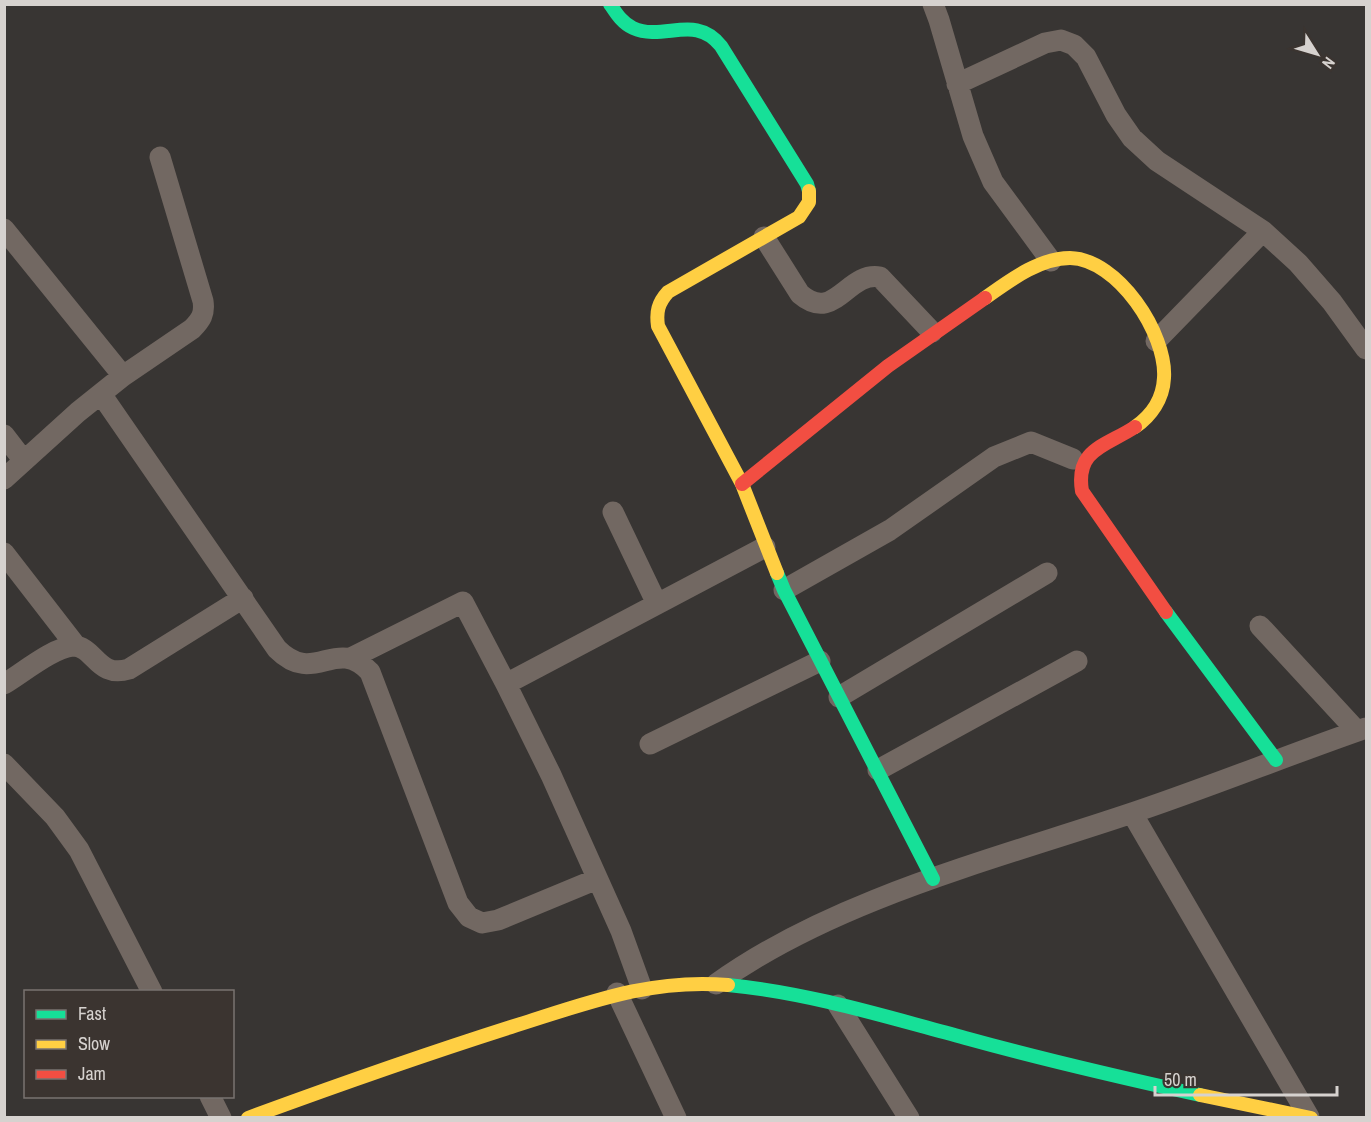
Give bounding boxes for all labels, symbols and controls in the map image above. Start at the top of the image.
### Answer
north arrow [1287,24,1347,84]
text: N [1317,53,1341,73]
legend [24,990,234,1098]
text: Fast [78,1001,106,1026]
text: Slow [78,1031,110,1056]
scale bar [1155,1059,1336,1097]
text: Jam [78,1061,106,1086]
text: 50 m [1164,1067,1197,1092]

